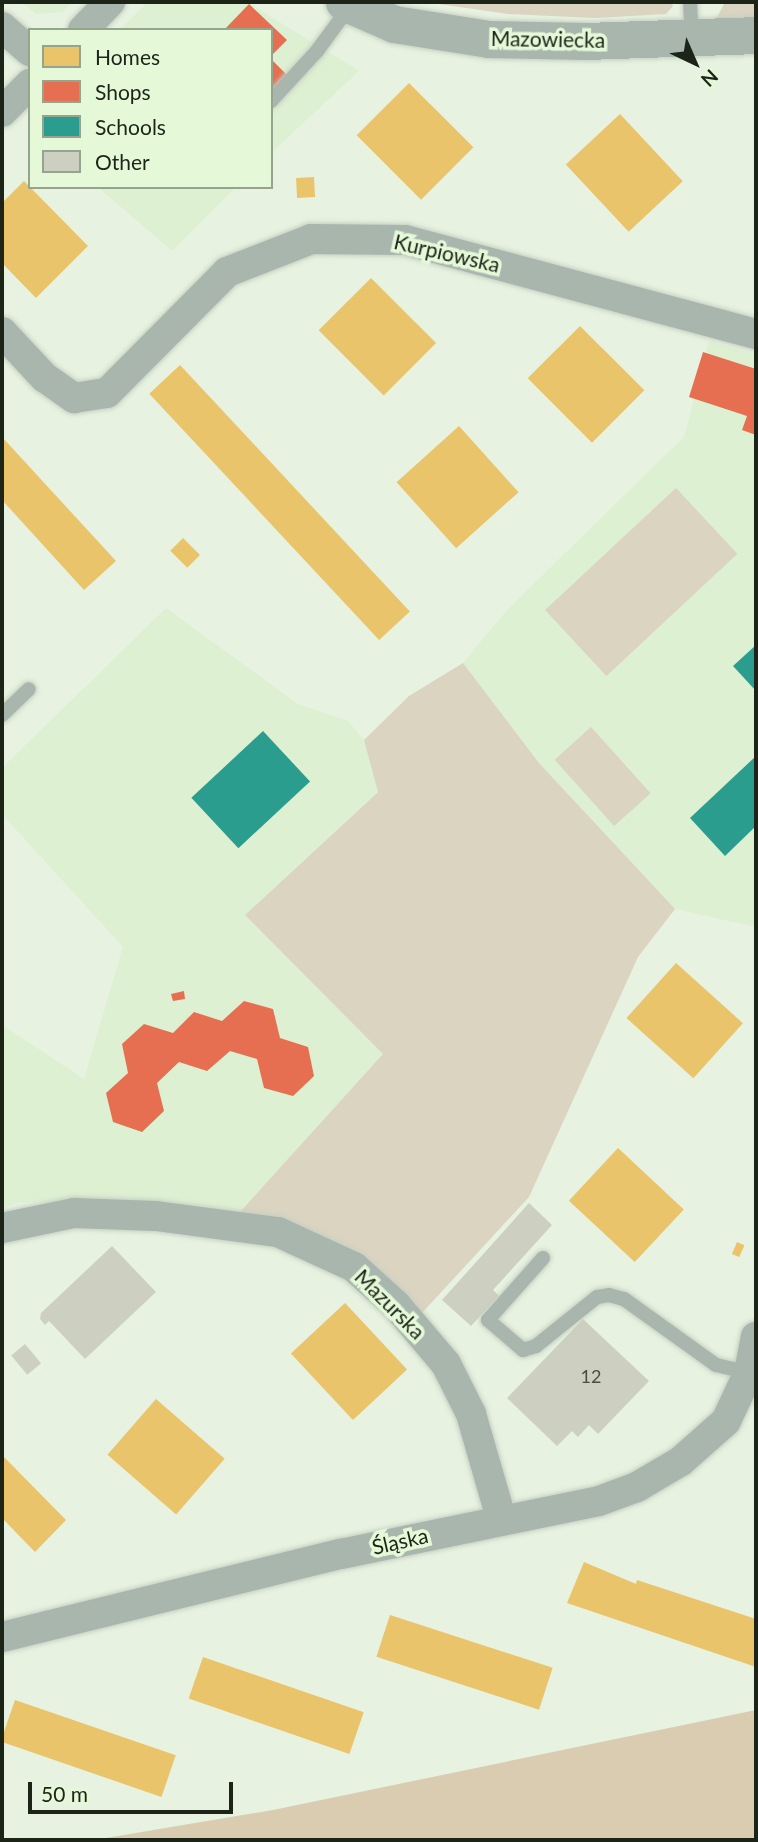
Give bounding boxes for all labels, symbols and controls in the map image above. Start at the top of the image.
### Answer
street label: Mazowiecka [491,25,605,53]
legend [28,28,273,189]
north arrow [660,28,730,98]
text: Homes [95,44,160,69]
text: N [697,65,723,92]
text: Shops [95,79,151,104]
text: Schools [95,114,166,139]
text: Other [95,149,150,174]
street label: Kurpiowska [392,229,502,277]
street label: Mazurska [350,1264,430,1344]
house number: 12 [581,1365,601,1387]
street label: Śląska [369,1522,431,1560]
scale bar [32,1769,236,1813]
text: 50 m [41,1781,88,1806]

